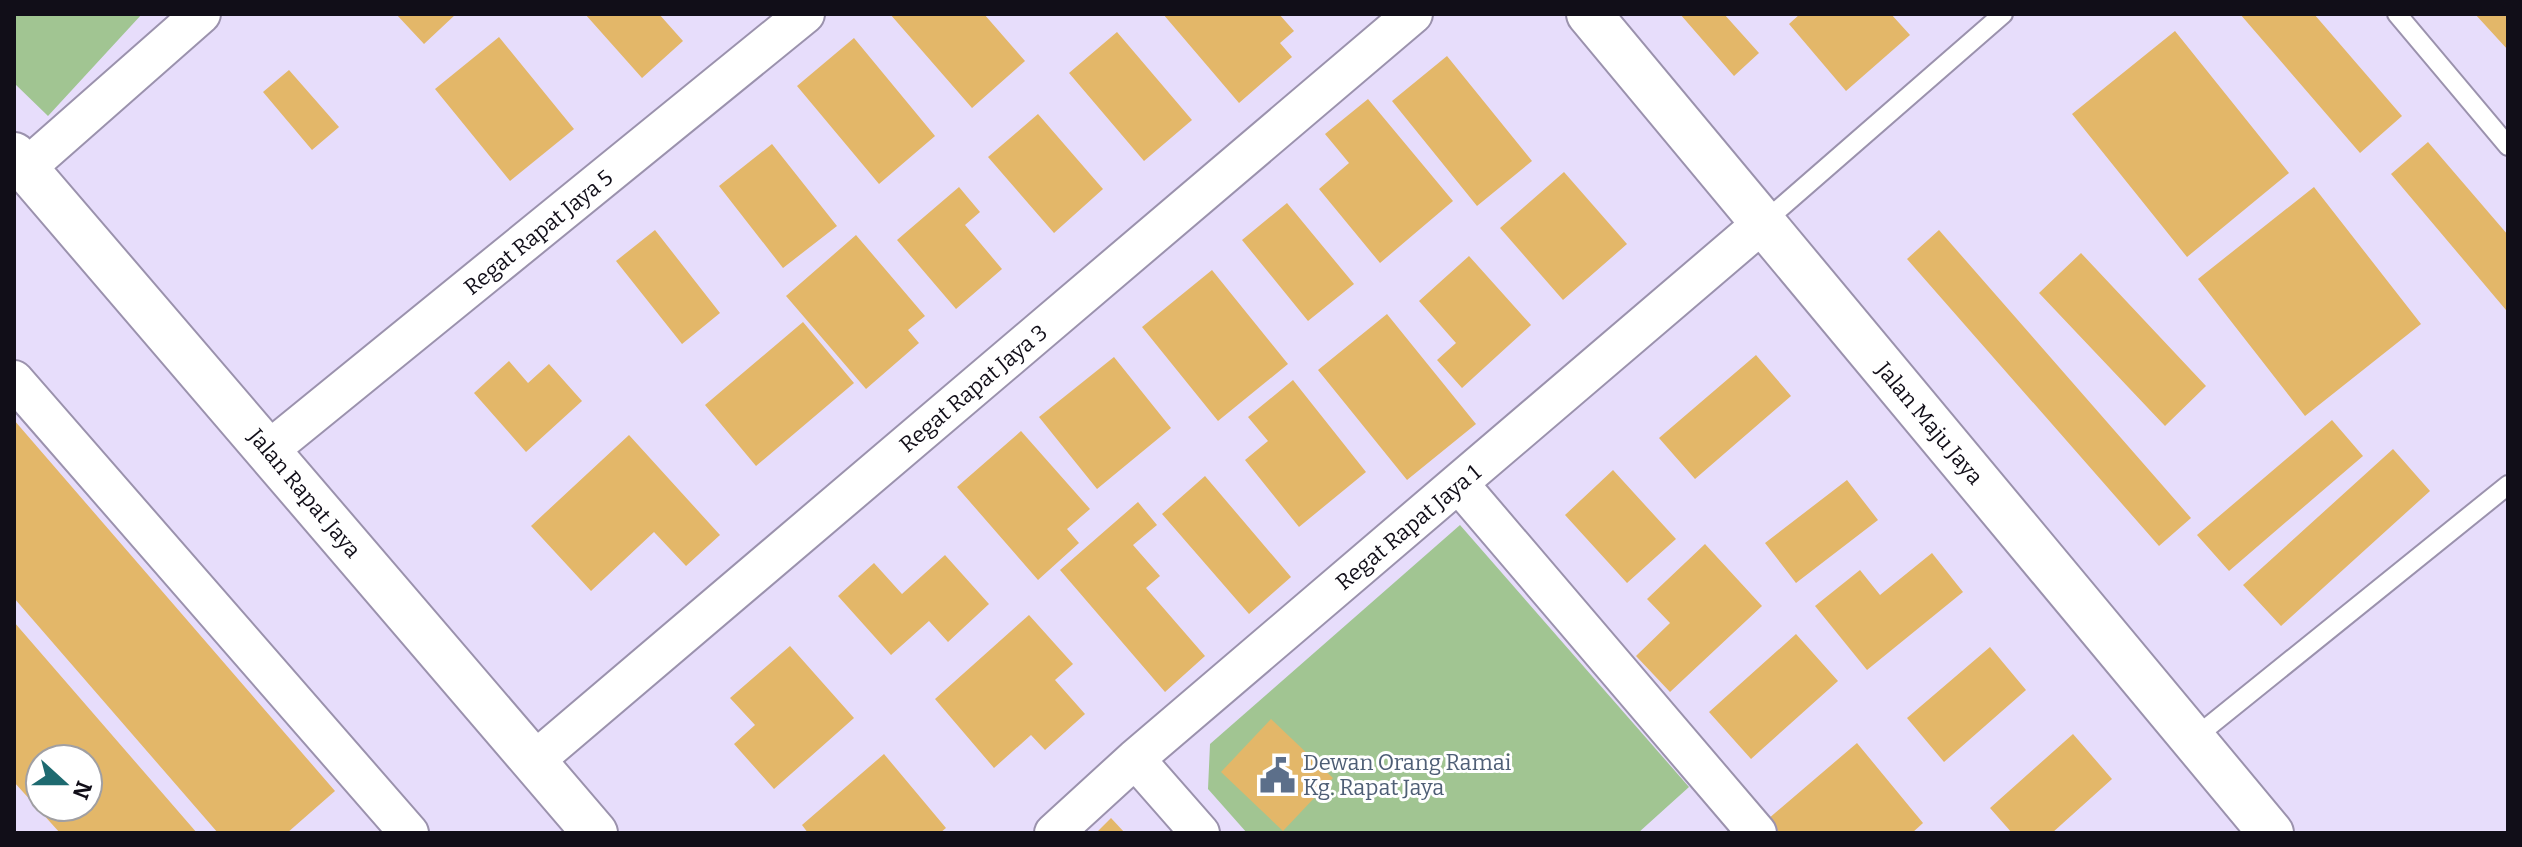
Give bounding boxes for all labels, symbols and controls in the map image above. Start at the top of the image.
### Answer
street label: Regat Rapat Jaya 5 [458,164,618,301]
street label: Regat Rapat Jaya 3 [894,319,1053,458]
street label: Jalan Maju Jaya [1870,356,1989,490]
street label: Jalan Rapat Jaya [242,422,366,563]
street label: Regat Rapat Jaya 1 [1330,459,1486,596]
north arrow [24,743,104,823]
place label: Dewan Orang Ramai Kg. Rapat Jaya [1303,749,1512,801]
public building icon: Dewan Orang Ramai Kg. Rapat Jaya [1258,756,1296,794]
text: N [67,777,98,803]

